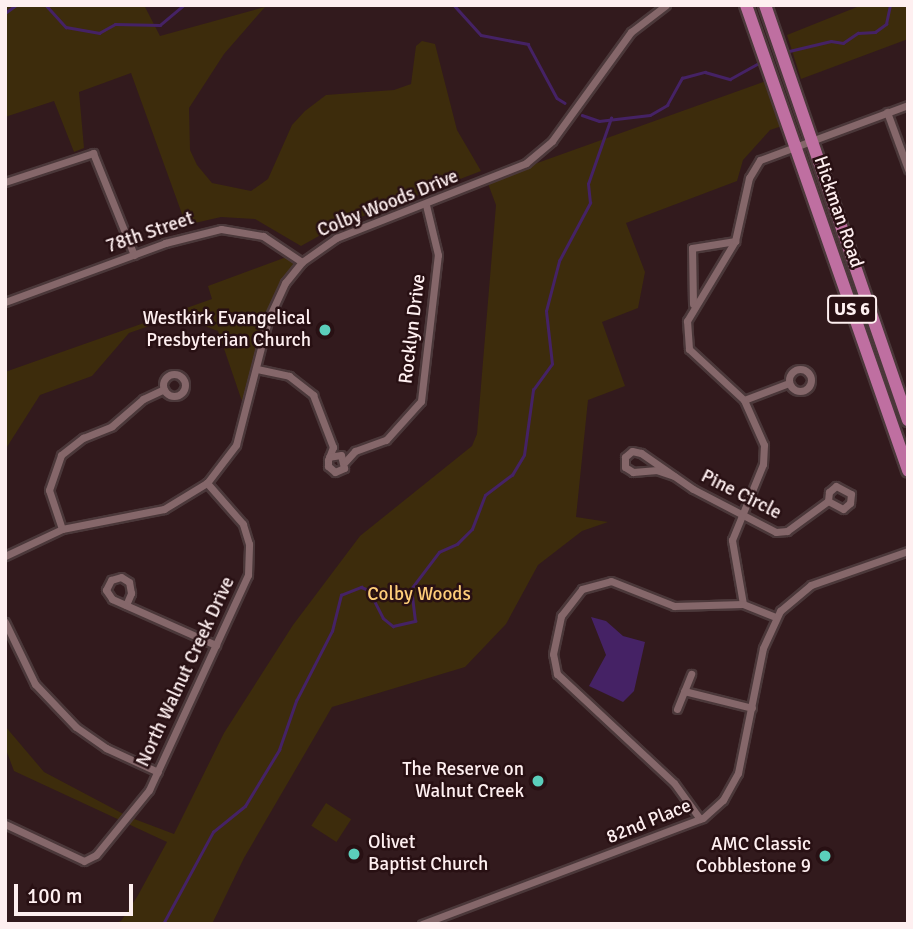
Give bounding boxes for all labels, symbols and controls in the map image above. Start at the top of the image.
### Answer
street label: Hickman Road [808,153,868,271]
street label: Colby Woods Drive [314,165,462,243]
street label: 78th Street [103,207,197,259]
street label: Rocklyn Drive [395,273,431,385]
road number: US 6 [826,295,878,324]
place label: Westkirk Evangelical Presbyterian Church [142,308,311,352]
marker: Westkirk Evangelical Presbyterian Church [317,322,333,338]
street label: Pine Circle [697,465,785,525]
street label: North Walnut Creek Drive [132,573,240,771]
park label: Colby Woods [367,584,471,606]
place label: The Reserve on Walnut Creek [402,759,524,803]
marker: The Reserve on Walnut Creek [530,773,546,789]
street label: 82nd Place [603,795,695,849]
place label: Olivet Baptist Church [368,832,488,876]
place label: AMC Classic Cobblestone 9 [696,834,811,878]
marker: Olivet Baptist Church [346,846,362,862]
marker: AMC Classic Cobblestone 9 [817,848,833,864]
scale bar [18,870,136,914]
text: 100 m [27,883,82,909]

